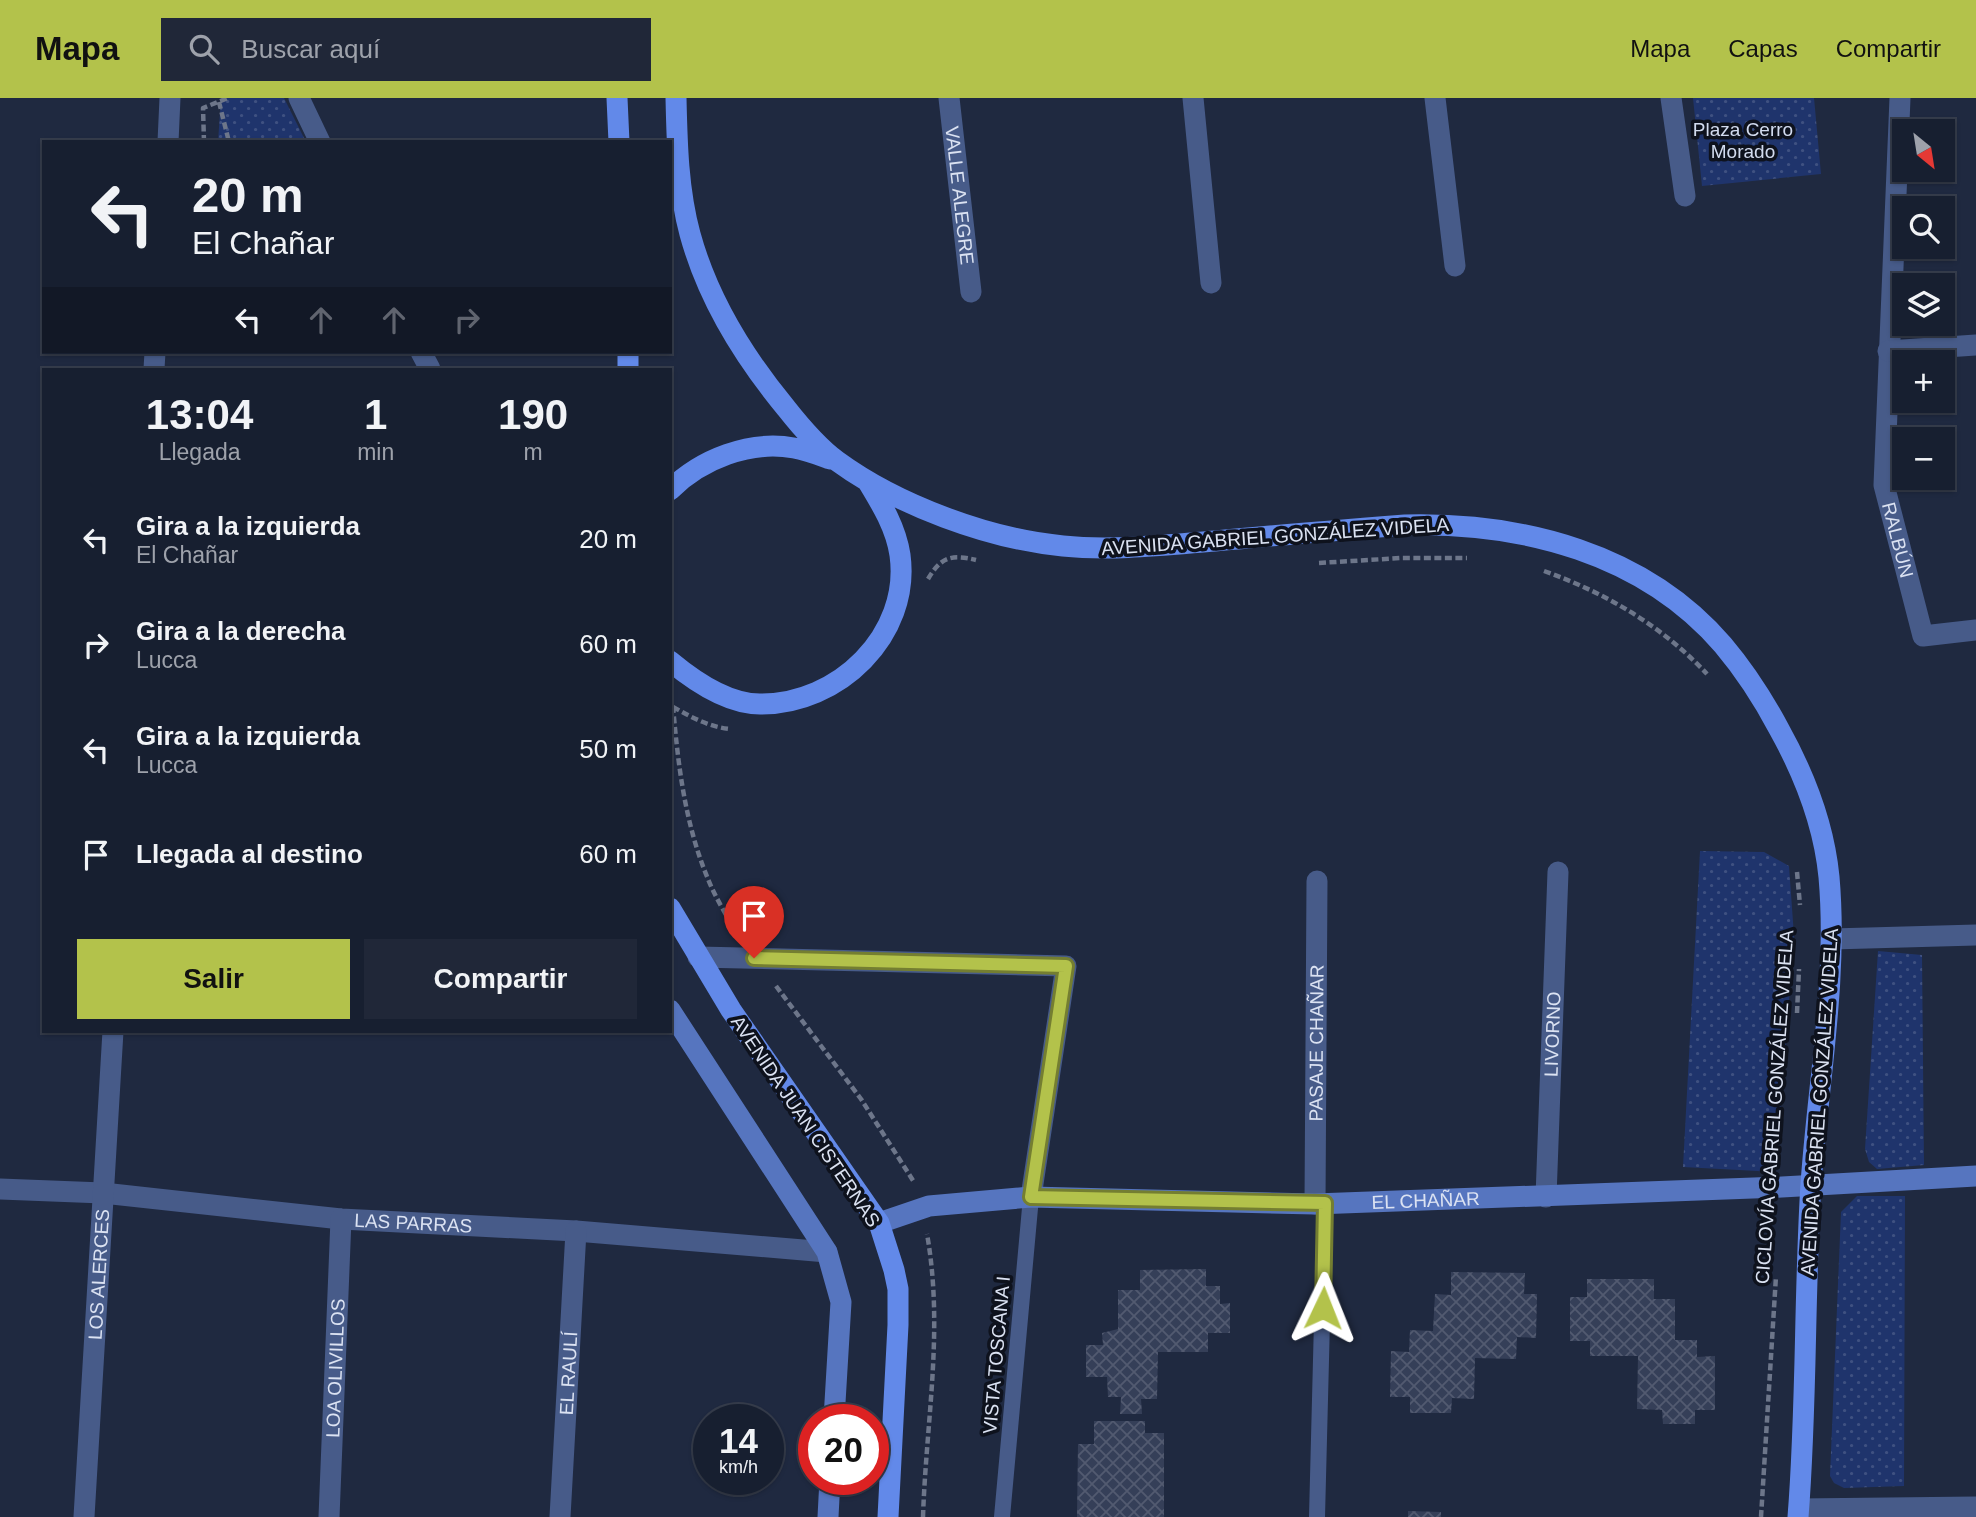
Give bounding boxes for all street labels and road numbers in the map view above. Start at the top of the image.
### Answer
street label: VALLE ALEGRE [941,125,978,266]
street label: RALBÚN [1878,500,1918,580]
street label: AVENIDA GABRIEL GONZÁLEZ VIDELA [1101,514,1450,559]
street label: AVENIDA GABRIEL GONZÁLEZ VIDELA [1797,927,1842,1277]
street label: CICLOVÍA GABRIEL GONZÁLEZ VIDELA [1752,929,1797,1285]
street label: PASAJE CHAÑAR [1306,964,1327,1122]
street label: LIVORNO [1540,991,1565,1077]
street label: AVENIDA JUAN CISTERNAS [727,1012,884,1231]
street label: EL CHAÑAR [1371,1188,1480,1213]
street label: LOS ALERCES [85,1208,113,1341]
street label: LAS PARRAS [354,1210,473,1237]
street label: VISTA TOSCANA I [979,1275,1014,1435]
street label: LOA OLIVILLOS [322,1298,349,1438]
street label: EL RAULÍ [556,1330,581,1416]

